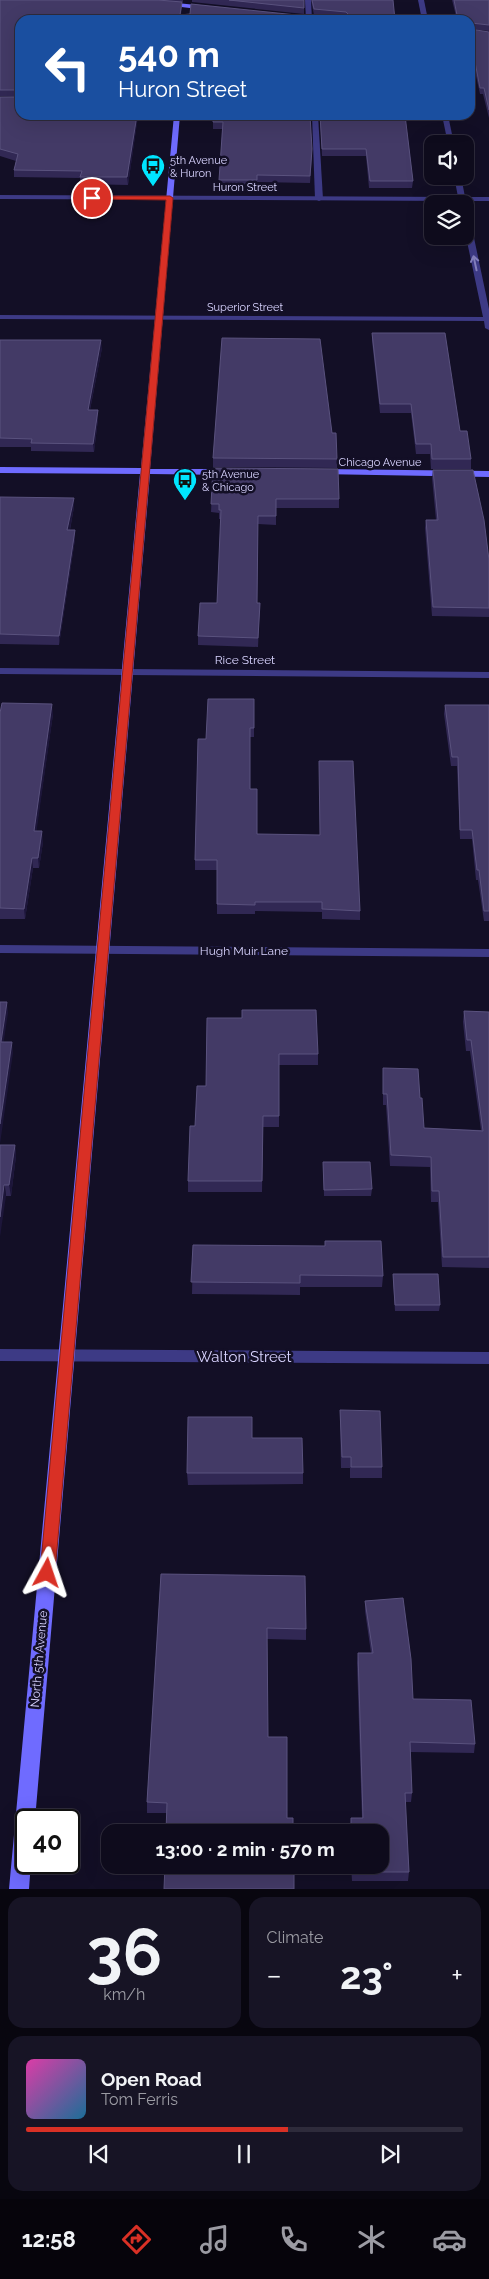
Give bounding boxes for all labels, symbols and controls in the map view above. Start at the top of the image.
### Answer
text: 540 m [118,34,220,75]
icon: left [35,35,100,100]
text: Huron Street [118,76,247,102]
map controls [424,135,474,245]
button: sound [424,135,474,185]
bus stop icon: 5th Avenue & Huron [140,153,166,187]
place label: 5th Avenue & Huron [170,154,228,180]
pin [71,177,113,219]
street label: Huron Street [213,181,278,194]
icon: arrive [78,184,106,212]
button: layers [424,195,474,245]
one-way arrow [470,256,480,272]
street label: Superior Street [207,301,283,314]
street label: Chicago Avenue [339,456,422,469]
bus stop icon: 5th Avenue & Chicago [172,467,198,501]
place label: 5th Avenue & Chicago [202,468,260,494]
street label: Rice Street [215,653,275,667]
street label: Hugh Muir Lane [200,944,288,958]
street label: Walton Street [196,1348,292,1366]
position arrow [20,1546,72,1598]
street label: North 5th Avenue [28,1610,50,1708]
speed limit sign: 40 [15,1809,80,1874]
text: 13:00 · 2 min · 570 m [155,1838,335,1860]
text: 36 [86,1914,162,1990]
text: Climate [267,1928,323,1947]
text: 23° [340,1953,393,1998]
text: − [267,1959,282,1992]
text: + [451,1959,463,1992]
text: km/h [103,1985,145,2004]
text: Open Road [101,2068,202,2090]
text: Tom Ferris [101,2090,178,2109]
icon: previous [85,2140,113,2168]
icon: pause [230,2140,258,2168]
icon: next [376,2140,404,2168]
icon: directions [119,2222,154,2257]
icon: music [197,2222,232,2257]
icon: phone [276,2222,311,2257]
icon: climate [354,2222,389,2257]
icon: car [432,2222,467,2257]
text: 12:58 [22,2226,76,2252]

